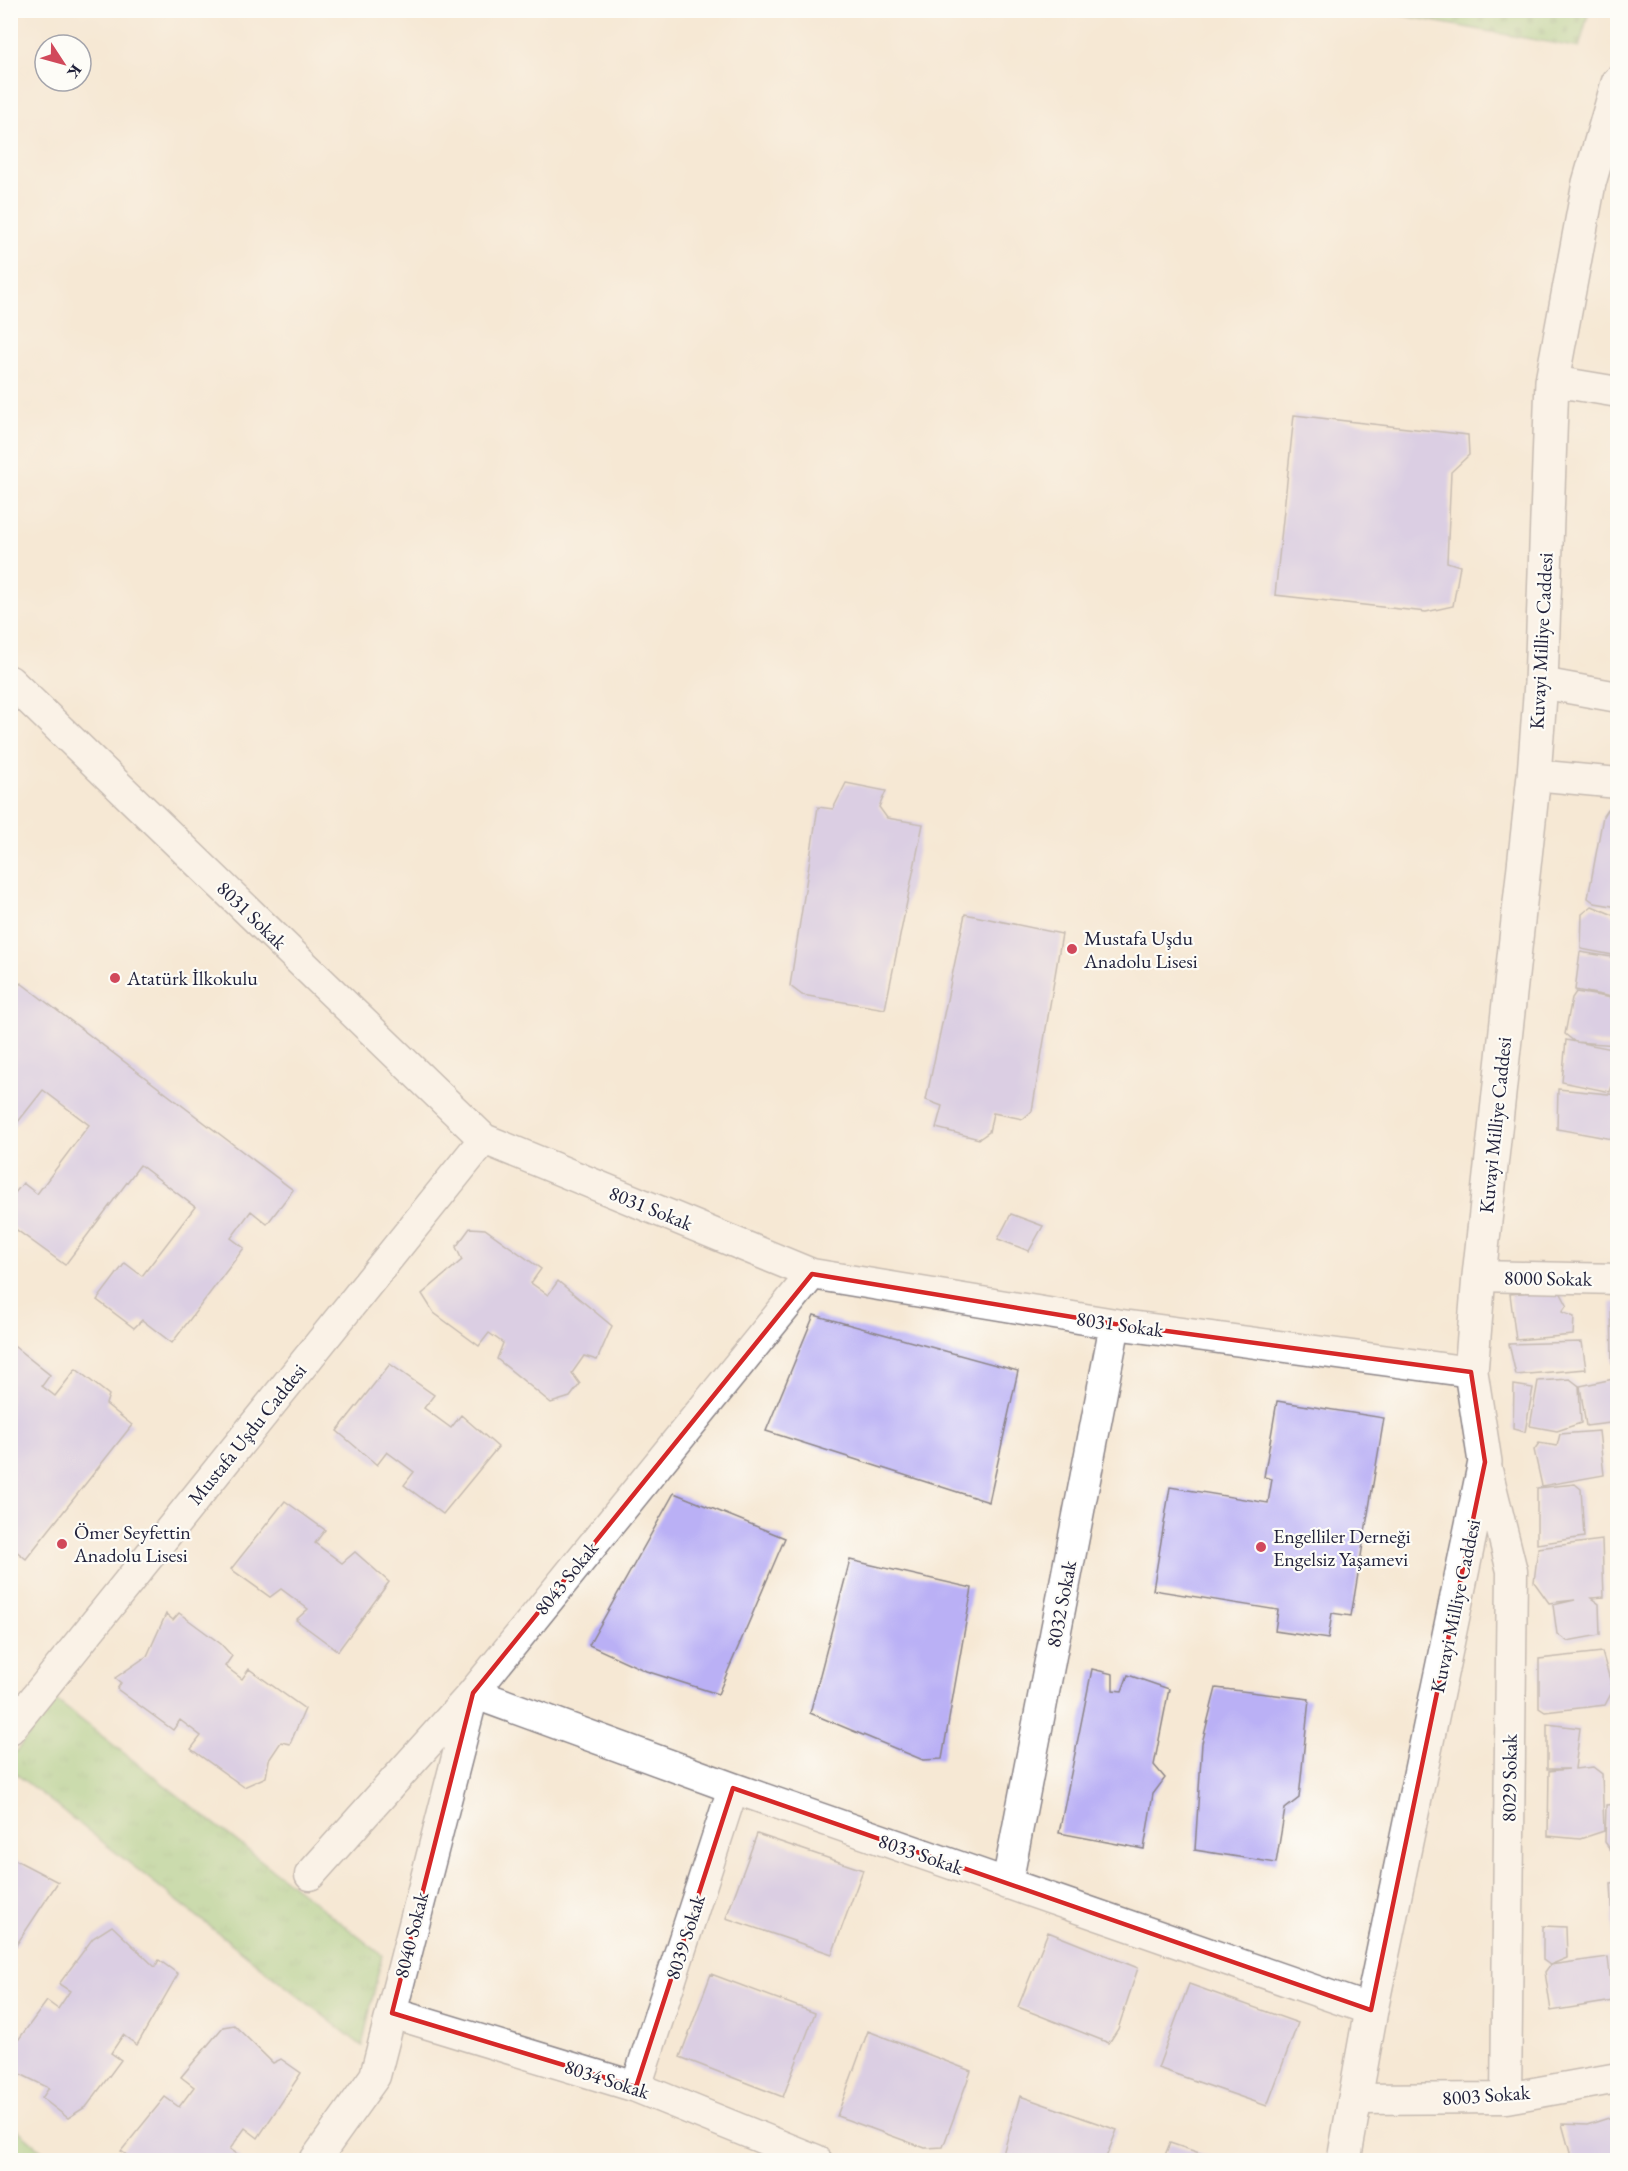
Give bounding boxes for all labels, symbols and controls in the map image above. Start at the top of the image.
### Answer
north arrow [33,33,93,93]
text: K [62,60,87,83]
street label: Kuvayi Milliye Caddesi [1523,552,1559,730]
street label: 8031 Sokak [211,875,293,955]
place label: Mustafa Uşdu Anadolu Lisesi [1083,925,1198,974]
marker: Mustafa Uşdu Anadolu Lisesi [1065,942,1079,956]
place label: Atatürk İlkokulu [126,965,258,991]
marker: Atatürk İlkokulu [108,971,122,985]
street label: Kuvayi Milliye Caddesi [1473,1035,1517,1214]
street label: 8031 Sokak [605,1179,697,1237]
street label: 8000 Sokak [1504,1264,1593,1292]
street label: 8031 Sokak [1075,1305,1166,1343]
street label: Mustafa Uşdu Caddesi [182,1358,312,1510]
street label: Kuvayi Milliye Caddesi [1424,1517,1486,1695]
place label: Ömer Seyfettin Anadolu Lisesi [73,1519,191,1568]
place label: Engelliler Derneği Engelsiz Yaşamevi [1273,1523,1411,1572]
street label: 8043 Sokak [528,1535,604,1620]
marker: Ömer Seyfettin Anadolu Lisesi [55,1537,69,1551]
marker: Engelliler Derneği Engelsiz Yaşamevi [1254,1540,1268,1554]
street label: 8032 Sokak [1040,1558,1082,1650]
street label: 8029 Sokak [1495,1733,1523,1822]
street label: 8033 Sokak [875,1827,967,1881]
street label: 8040 Sokak [388,1889,434,1981]
street label: 8039 Sokak [659,1891,711,1983]
street label: 8034 Sokak [561,2053,653,2105]
street label: 8003 Sokak [1441,2079,1531,2111]

